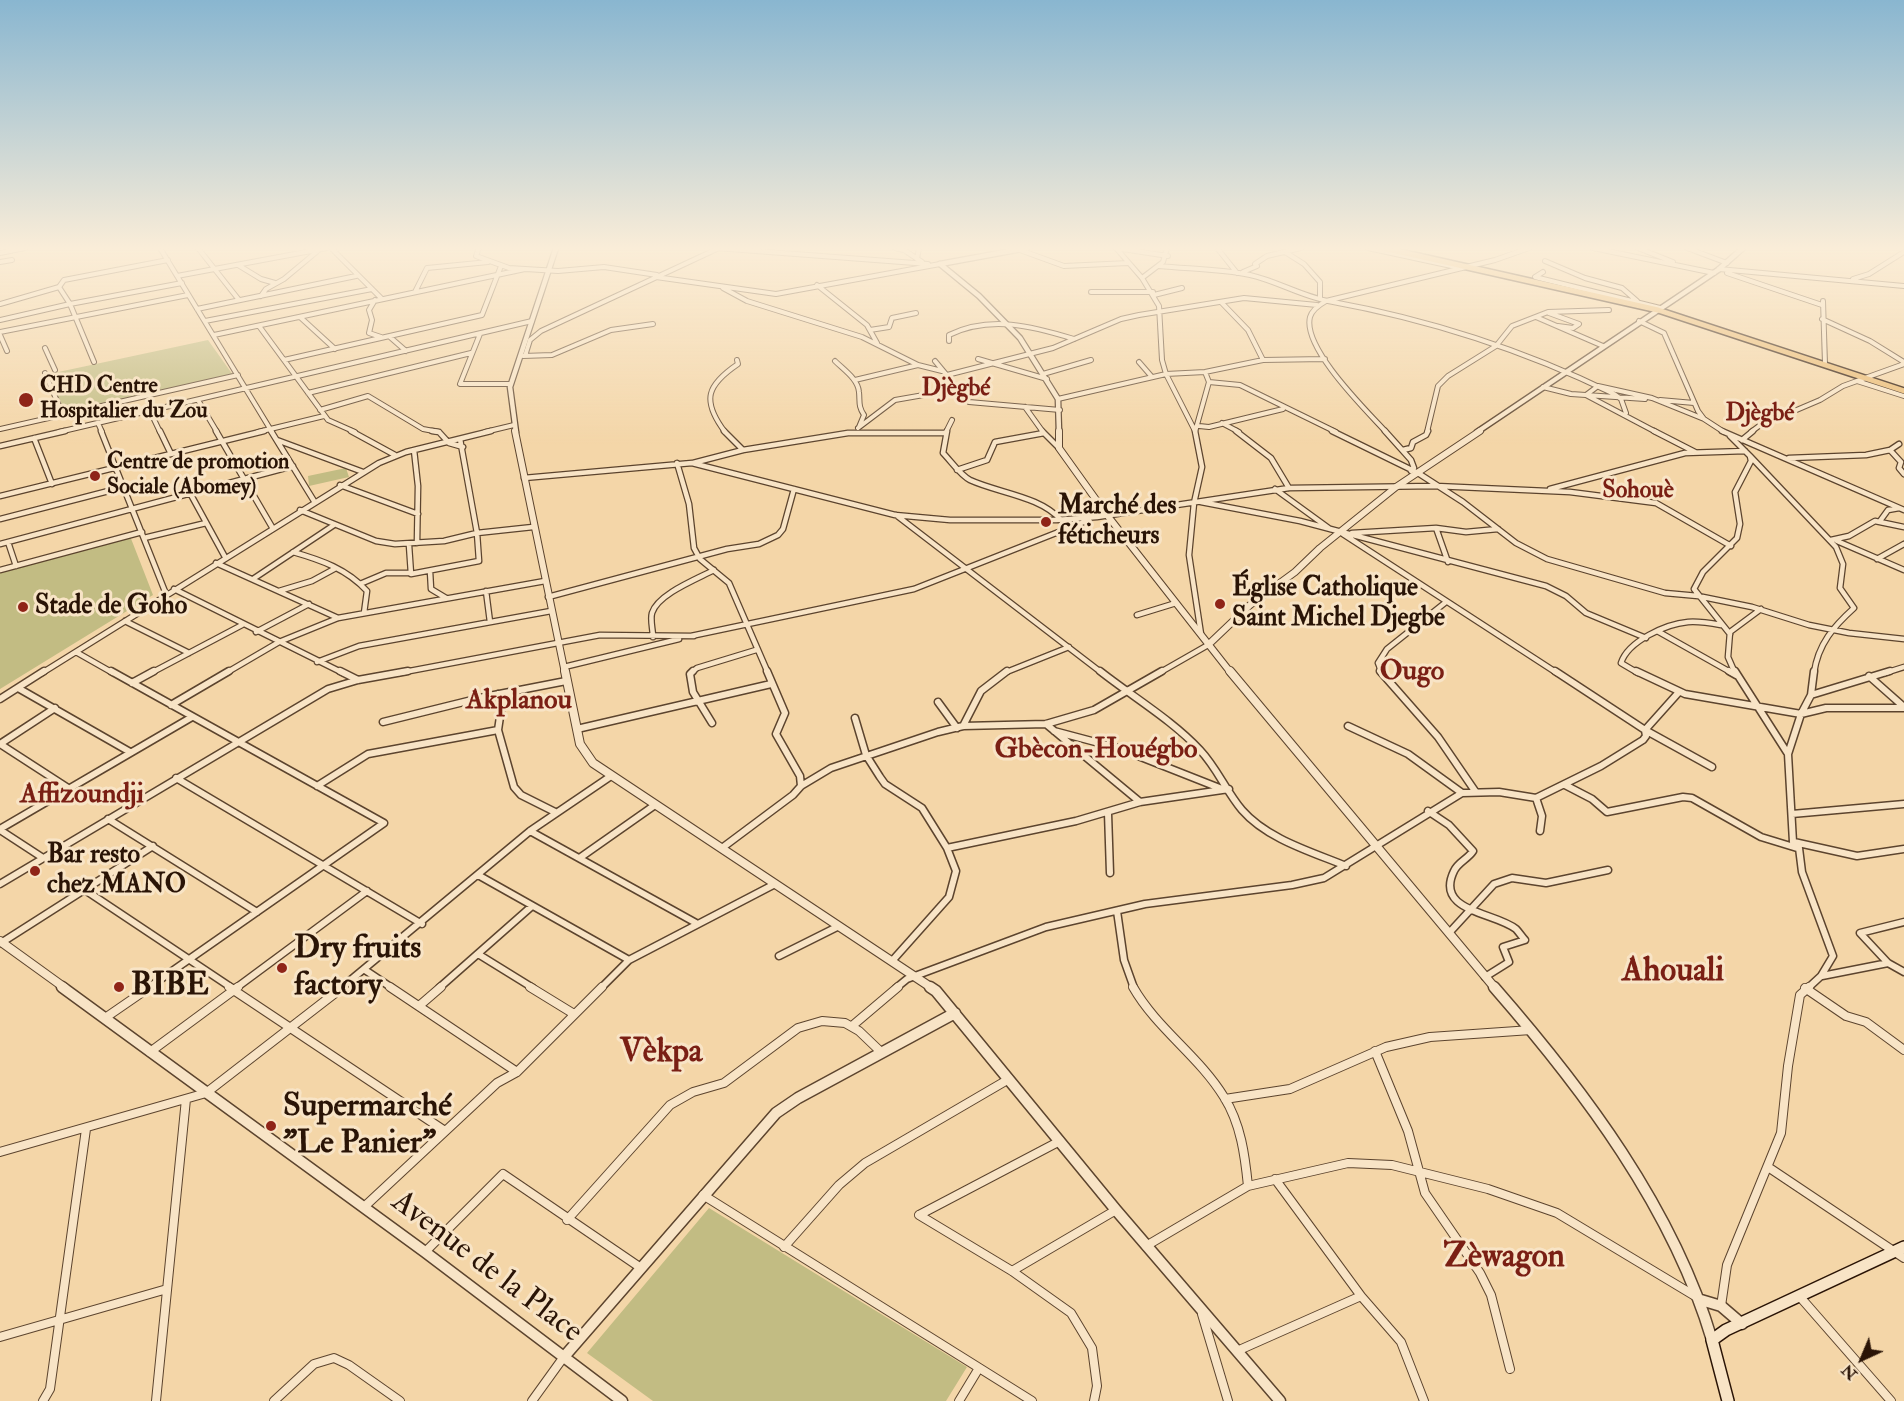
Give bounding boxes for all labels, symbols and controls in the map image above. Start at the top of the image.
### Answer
place label: CHD Centre Hospitalier du Zou [40,374,208,426]
district label: Djègbé [922,376,990,404]
marker: CHD Centre Hospitalier du Zou [17,391,35,409]
district label: Djègbé [1726,401,1794,429]
place label: Centre de promotion Sociale (Abomey) [107,450,289,502]
marker: Centre de promotion Sociale (Abomey) [88,469,102,483]
district label: Sohouè [1602,478,1674,506]
place label: Marché des féticheurs [1058,491,1176,552]
marker: Marché des féticheurs [1039,515,1053,529]
place label: Église Catholique Saint Michel Djegbe [1232,573,1445,634]
place label: Stade de Goho [35,591,187,623]
marker: Église Catholique Saint Michel Djegbe [1213,597,1227,611]
marker: Stade de Goho [16,600,30,614]
district label: Ougo [1380,656,1444,690]
district label: Akplanou [466,685,572,719]
district label: Gbècon-Houégbo [994,734,1198,768]
district label: Affizoundji [20,779,144,813]
place label: Bar resto chez MANO [47,840,186,902]
marker: Bar resto chez MANO [28,864,42,878]
place label: Dry fruits factory [294,931,421,1006]
district label: Ahouali [1622,953,1724,993]
marker: Dry fruits factory [275,961,289,975]
place label: BIBE [131,968,209,1006]
marker: BIBE [112,980,126,994]
district label: Vèkpa [620,1034,702,1074]
place label: Supermarché "Le Panier" [283,1089,452,1164]
marker: Supermarché "Le Panier" [264,1119,278,1133]
street label: Avenue de la Place [383,1184,589,1352]
district label: Zèwagon [1443,1239,1565,1279]
north arrow [1832,1329,1892,1389]
text: N [1837,1360,1862,1384]

